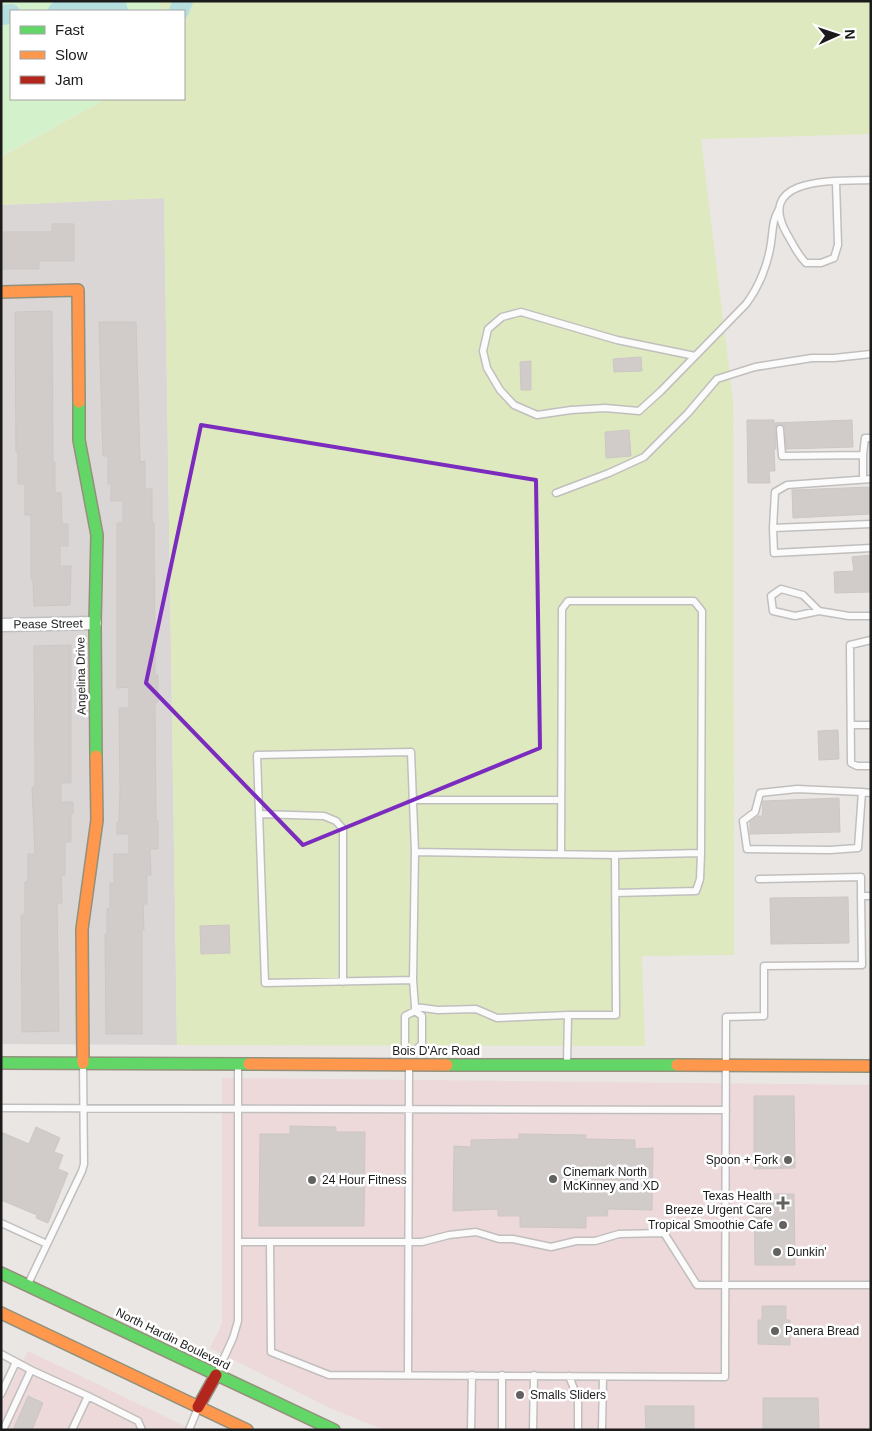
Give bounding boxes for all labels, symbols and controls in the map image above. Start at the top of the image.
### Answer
legend [10,10,185,100]
north arrow [812,10,862,60]
text: Fast [55,21,85,38]
text: N [842,29,858,40]
text: Slow [55,46,88,63]
text: Jam [55,71,83,88]
street label: Pease Street [13,616,83,632]
street label: Angelina Drive [73,637,89,715]
street label: Bois D'Arc Road [392,1044,480,1058]
place label: Spoon + Fork [706,1153,779,1167]
marker: Spoon + Fork [782,1154,794,1166]
place label: Cinemark North McKinney and XD [563,1165,659,1193]
place label: 24 Hour Fitness [322,1173,407,1187]
marker: Cinemark North McKinney and XD [547,1173,559,1185]
marker: 24 Hour Fitness [306,1174,318,1186]
place label: Texas Health Breeze Urgent Care [665,1189,772,1217]
marker: Texas Health Breeze Urgent Care [776,1196,790,1210]
place label: Tropical Smoothie Cafe [648,1218,773,1232]
marker: Tropical Smoothie Cafe [777,1219,789,1231]
place label: Dunkin' [787,1245,827,1259]
marker: Dunkin' [771,1246,783,1258]
street label: North Hardin Boulevard [114,1305,232,1373]
place label: Panera Bread [785,1324,859,1338]
marker: Panera Bread [769,1325,781,1337]
place label: Smalls Sliders [530,1388,606,1402]
marker: Smalls Sliders [514,1389,526,1401]

